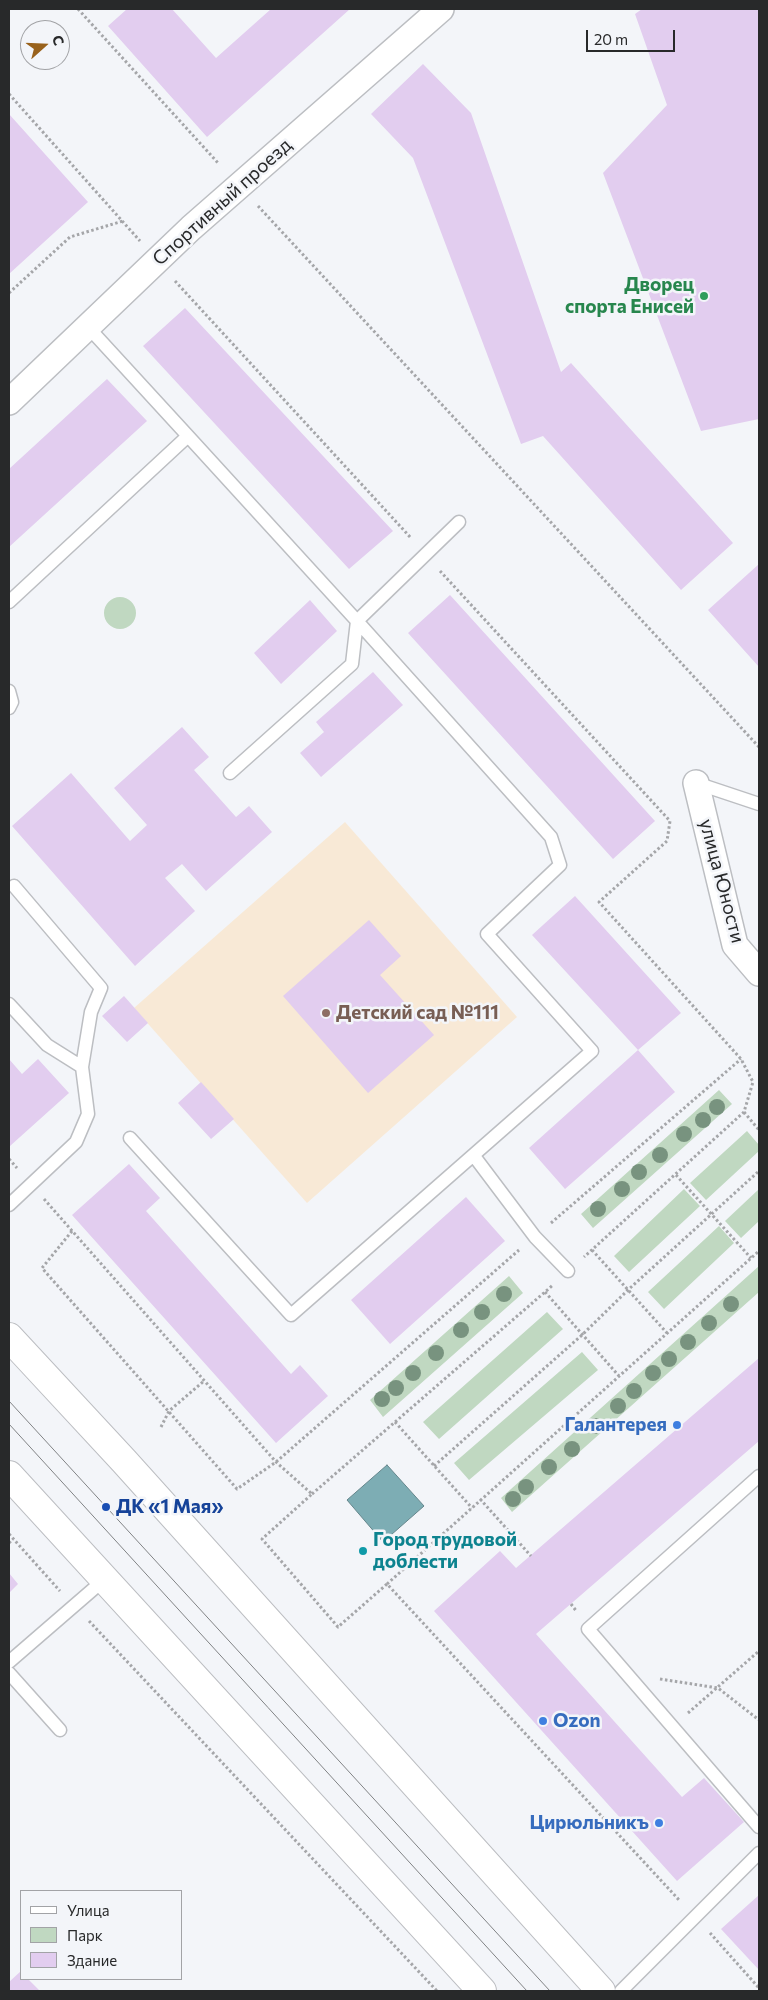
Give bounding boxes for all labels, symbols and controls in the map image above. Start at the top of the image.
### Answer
north arrow [20,20,70,70]
scale bar [588,20,677,52]
text: 20 m [594,30,628,48]
text: С [49,33,68,47]
street label: Спортивный проезд [148,134,296,270]
place label: Дворец спорта Енисей [565,274,694,318]
marker: Дворец спорта Енисей [698,290,710,302]
street label: улица Юности [694,816,750,946]
place label: Детский сад №111 [336,1002,499,1024]
marker: Детский сад №111 [320,1007,332,1019]
place label: Галантерея [564,1414,667,1436]
marker: Галантерея [671,1419,683,1431]
place label: ДК «1 Мая» [116,1496,223,1518]
marker: ДК «1 Мая» [100,1501,112,1513]
place label: Город трудовой доблести [373,1529,517,1573]
marker: Город трудовой доблести [357,1545,369,1557]
place label: Ozon [553,1710,601,1732]
marker: Ozon [537,1715,549,1727]
place label: Цирюльникъ [529,1812,649,1834]
marker: Цирюльникъ [653,1817,665,1829]
legend [20,1890,182,1980]
text: Улица [67,1901,109,1919]
text: Парк [67,1926,103,1944]
text: Здание [67,1951,117,1969]

